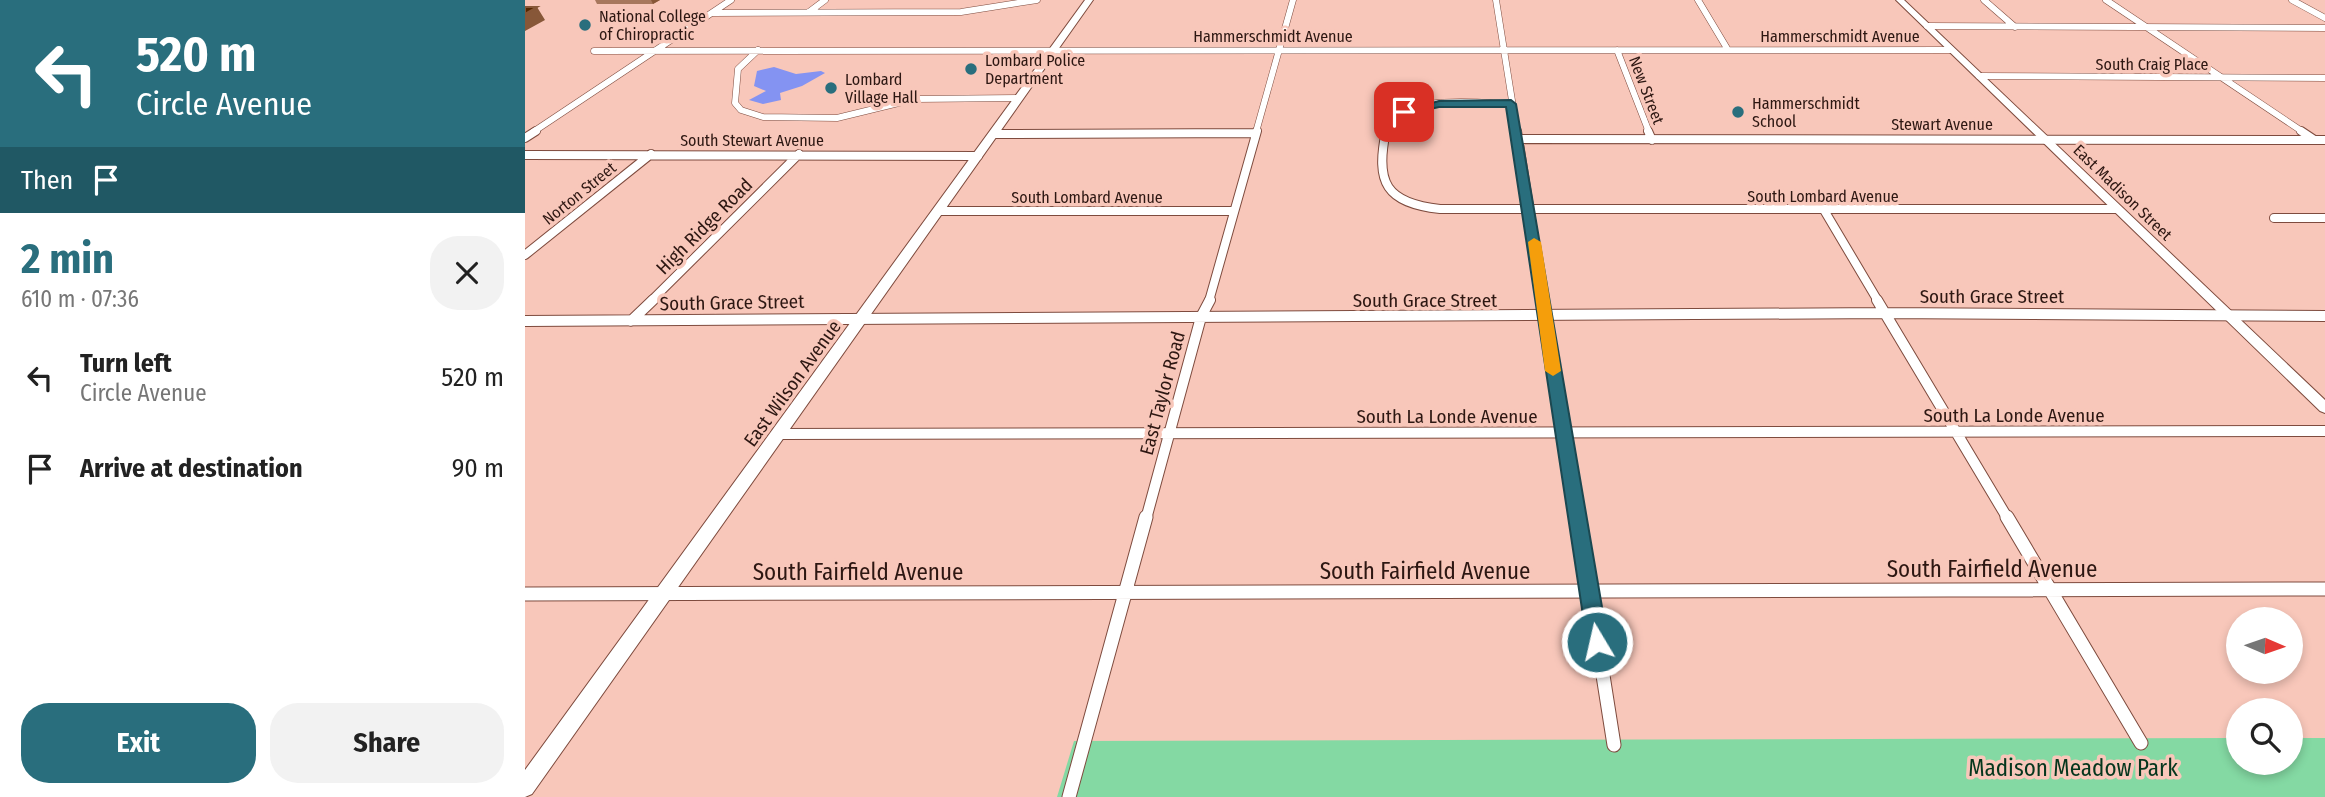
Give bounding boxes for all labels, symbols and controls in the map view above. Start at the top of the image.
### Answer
place label: National College of Chiropractic [599,7,706,44]
marker: National College of Chiropractic [577,17,593,33]
text: 520 m [136,25,257,84]
street label: Hammerschmidt Avenue [1193,27,1353,46]
street label: Hammerschmidt Avenue [1760,27,1920,46]
icon: left [21,28,112,119]
place label: Lombard Police Department [985,51,1085,88]
street label: New Street [1625,54,1668,128]
street label: South Craig Place [2096,55,2209,74]
marker: Lombard Police Department [963,61,979,77]
place label: Lombard Village Hall [845,70,918,107]
marker: Lombard Village Hall [823,80,839,96]
pin [1374,82,1434,142]
text: Circle Avenue [136,85,312,123]
icon: arrive [1385,93,1423,131]
place label: Hammerschmidt School [1752,94,1860,131]
marker: Hammerschmidt School [1730,104,1746,120]
street label: Stewart Avenue [1891,115,1993,134]
street label: South Stewart Avenue [680,131,824,150]
street label: East Madison Street [2069,141,2176,245]
street label: Norton Street [539,158,620,229]
icon: arrive [87,161,125,199]
text: Then [21,165,73,196]
street label: High Ridge Road [651,173,757,279]
street label: South Lombard Avenue [1747,187,1899,206]
street label: South Lombard Avenue [1011,188,1163,207]
text: 2 min [21,234,114,284]
button: close [430,236,504,310]
text: 610 m · 07:36 [21,285,139,313]
street label: South Grace Street [1920,285,2065,308]
street label: South Grace Street [1353,289,1498,312]
street label: South Grace Street [659,290,805,315]
street label: East Wilson Avenue [739,316,846,451]
street label: East Taylor Road [1135,329,1190,458]
text: Turn left [80,348,172,379]
icon: left [21,359,59,397]
text: 520 m [441,362,504,393]
text: Circle Avenue [80,379,207,407]
street label: South La Londe Avenue [1923,404,2105,427]
street label: South La Londe Avenue [1356,405,1538,428]
icon: arrive [21,450,59,488]
text: Arrive at destination [80,453,303,484]
text: 90 m [452,453,504,484]
street label: South Fairfield Avenue [1887,555,2097,583]
street label: South Fairfield Avenue [1320,557,1530,585]
street label: South Fairfield Avenue [753,558,963,586]
position arrow [1560,605,1634,679]
north arrow [2226,607,2303,684]
map controls [2226,607,2303,775]
button: search [2226,698,2303,775]
button: Exit [21,703,256,783]
button: Share [270,703,504,783]
park label: Madison Meadow Park [1968,754,2178,782]

